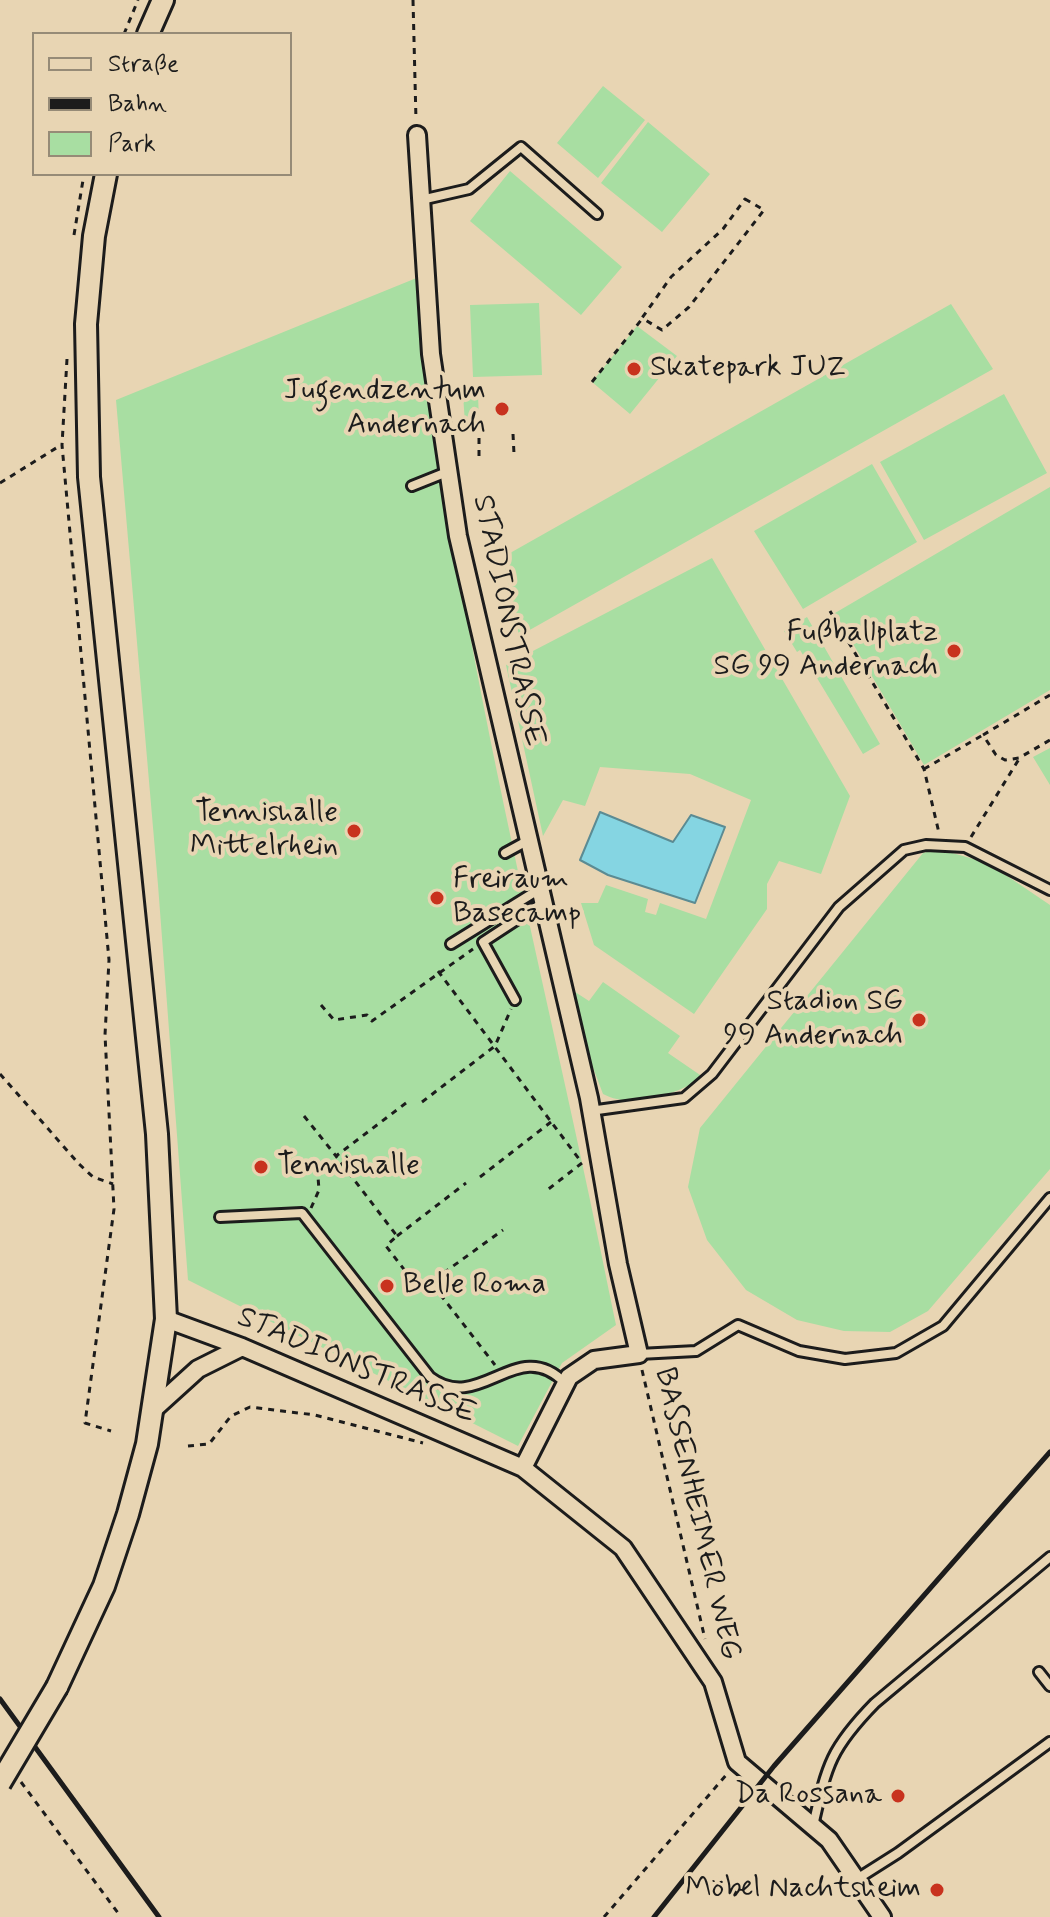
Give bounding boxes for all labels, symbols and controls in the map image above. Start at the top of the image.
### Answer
legend [32,32,292,176]
text: Straße [108,49,179,80]
text: Bahn [108,89,167,120]
text: Park [108,129,156,160]
place label: Skatepark JUZ [650,351,845,387]
marker: Skatepark JUZ [625,360,643,378]
place label: Jugendzentum Andernach [284,374,486,444]
marker: Jugendzentum Andernach [493,400,511,418]
street label: STADIONSTRASSE [463,492,551,750]
place label: Fußballplatz SG 99 Andernach [714,616,938,686]
marker: Fußballplatz SG 99 Andernach [945,642,963,660]
place label: Tennishalle Mittelrhein [190,796,338,866]
marker: Tennishalle Mittelrhein [345,822,363,840]
place label: Freiraum Basecamp [453,863,581,934]
marker: Freiraum Basecamp [428,889,446,907]
place label: Stadion SG 99 Andernach [723,985,903,1056]
marker: Stadion SG 99 Andernach [910,1011,928,1029]
place label: Tennishalle [277,1149,420,1185]
marker: Tennishalle [252,1158,270,1176]
place label: Belle Roma [403,1268,546,1304]
marker: Belle Roma [378,1277,396,1295]
street label: STADIONSTRASSE [231,1300,481,1434]
street label: BASSENHEIMER WEG [645,1364,747,1664]
place label: Da Rossana [735,1778,882,1814]
marker: Da Rossana [889,1787,907,1805]
place label: Möbel Nachtsheim [685,1872,921,1908]
marker: Möbel Nachtsheim [928,1881,946,1899]

